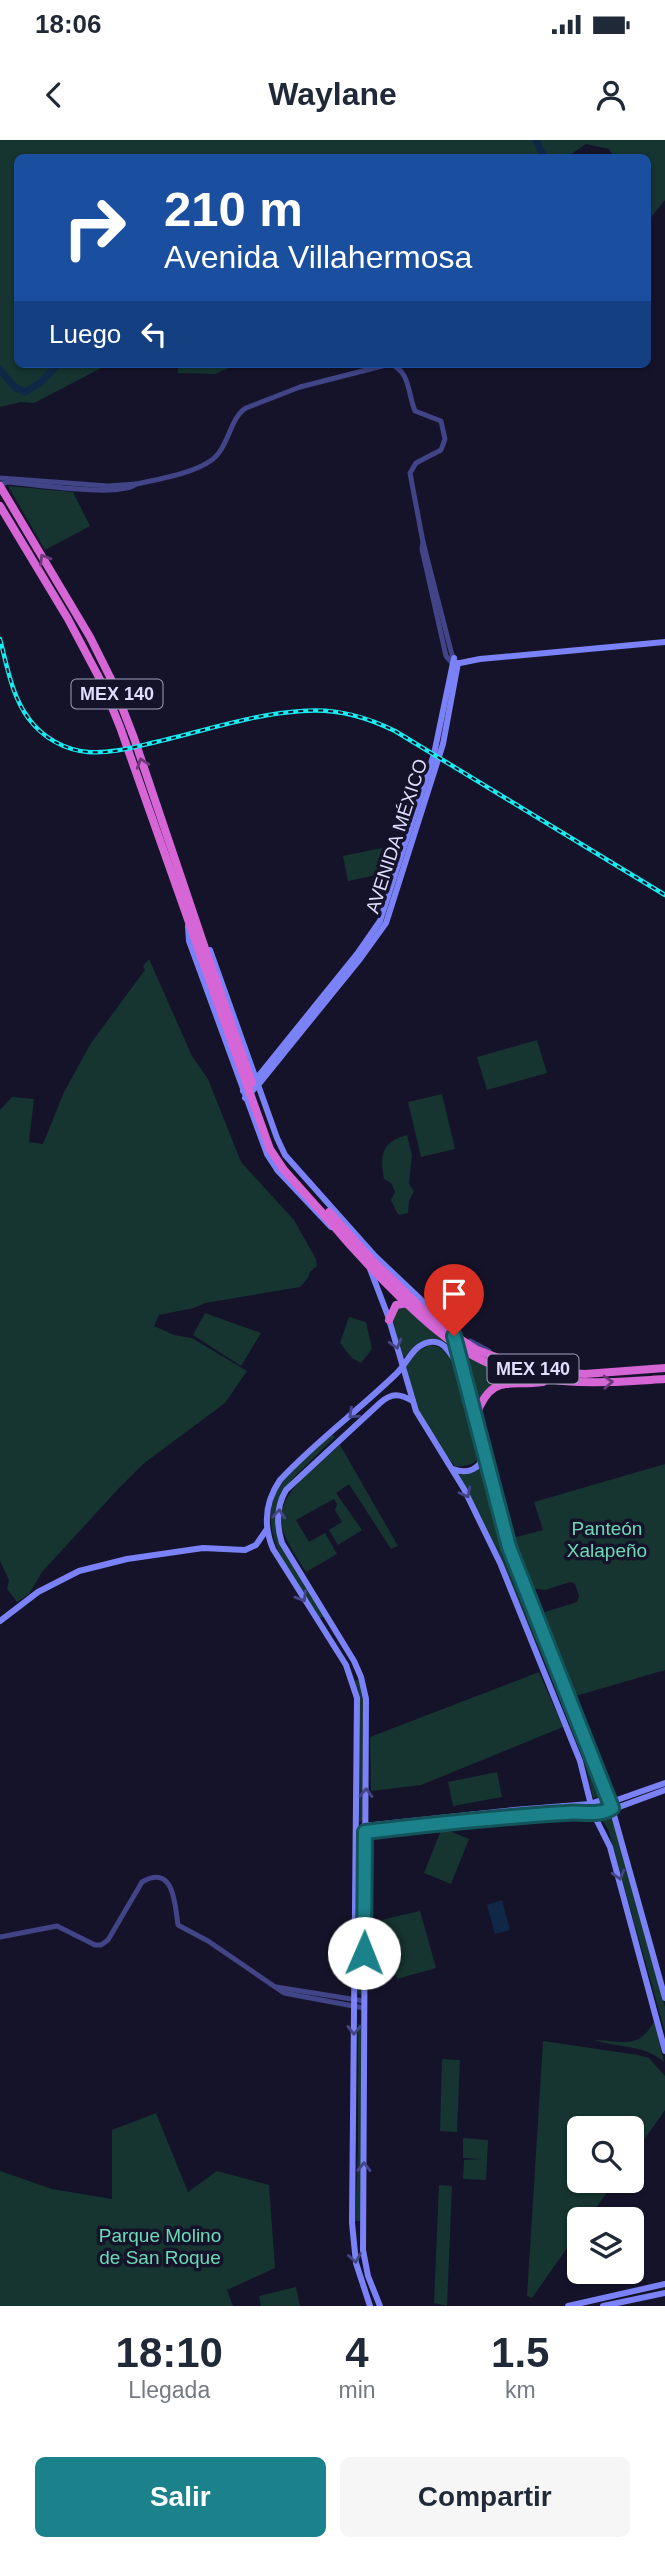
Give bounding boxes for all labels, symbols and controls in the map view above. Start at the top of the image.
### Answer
text: 18:06 [35,9,102,39]
icon: back [35,76,73,114]
text: Waylane [268,76,397,112]
icon: person [592,76,630,114]
icon: right [49,182,140,273]
text: 210 m [164,182,303,236]
text: Avenida Villahermosa [164,239,472,275]
icon: left [135,315,173,353]
text: Luego [49,319,121,349]
one-way arrow [39,553,52,566]
road number: MEX 140 [72,680,162,708]
street label: AVENIDA MÉXICO [362,756,431,916]
one-way arrow [136,757,150,770]
pin [424,1264,484,1336]
icon: arrive [435,1275,473,1313]
one-way arrow [387,1338,402,1350]
road number: MEX 140 [488,1354,578,1384]
one-way arrow [603,1374,614,1389]
one-way arrow [348,1406,361,1418]
one-way arrow [458,1486,471,1499]
one-way arrow [271,1509,286,1520]
park label: Panteón Xalapeño [567,1518,647,1561]
one-way arrow [294,1590,307,1603]
one-way arrow [358,1787,374,1797]
one-way arrow [610,1869,625,1881]
position arrow [327,1916,401,1990]
one-way arrow [346,2026,362,2036]
map controls [567,2116,644,2284]
button: search [567,2116,644,2193]
one-way arrow [356,2161,372,2172]
button: layers [567,2207,644,2284]
park label: Parque Molino de San Roque [99,2225,221,2268]
one-way arrow [348,2252,363,2264]
text: 18:10 [116,2329,223,2376]
text: 4 [345,2329,369,2376]
text: 1.5 [491,2329,549,2376]
text: Llegada [128,2377,210,2403]
text: min [338,2377,376,2403]
text: km [505,2377,536,2403]
button: Salir [35,2457,326,2537]
button: Compartir [340,2457,630,2537]

